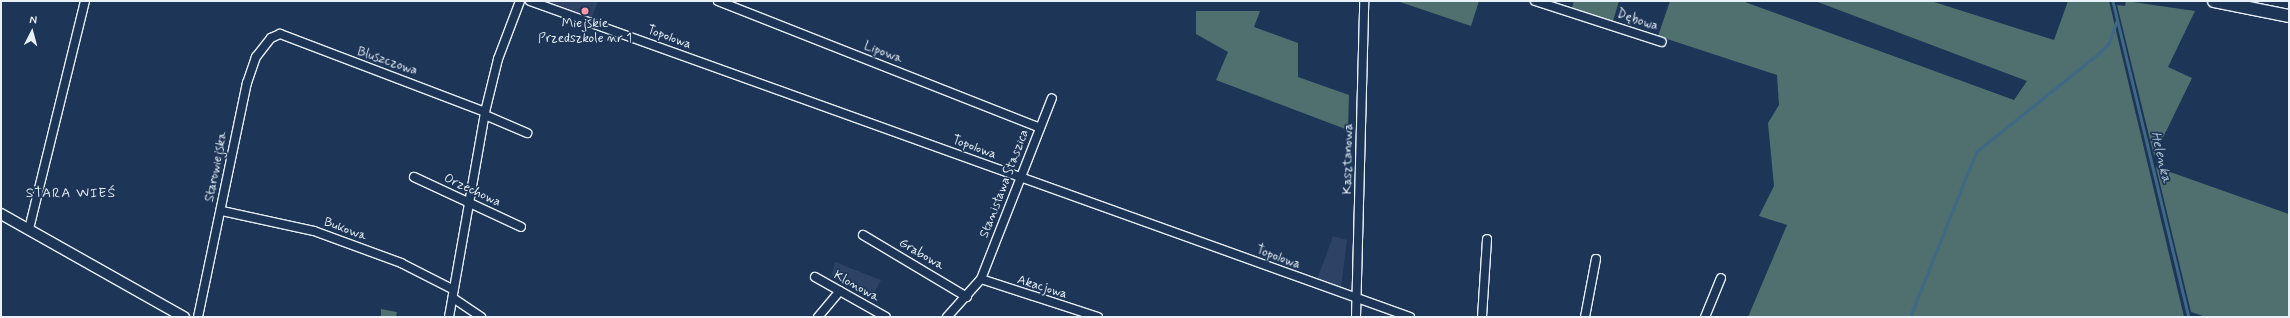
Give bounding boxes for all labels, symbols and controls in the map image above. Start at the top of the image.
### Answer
marker: Miejskie Przedszkole nr 1 [580,6,590,16]
street label: Dębowa [1614,7,1660,35]
north arrow [12,12,52,52]
text: N [29,13,38,27]
place label: Miejskie Przedszkole nr 1 [540,17,630,48]
street label: Topolowa [645,23,693,53]
street label: Lipowa [862,38,904,68]
street label: Bluszczowa [355,44,419,80]
street label: Kasztanowa [1341,123,1357,195]
street label: Stanisława Staszica [977,128,1033,240]
water label: Helenka [2147,130,2175,184]
street label: Starowiejska [203,131,231,203]
street label: Topolowa [950,133,998,163]
street label: Orzechowa [441,171,503,211]
district label: STARA WIEŚ [24,185,118,201]
street label: Bukowa [321,215,369,245]
street label: Grabowa [896,236,946,274]
street label: Topolowa [1254,243,1302,273]
street label: Klonowa [830,268,882,306]
street label: Akacjowa [1015,273,1069,303]

